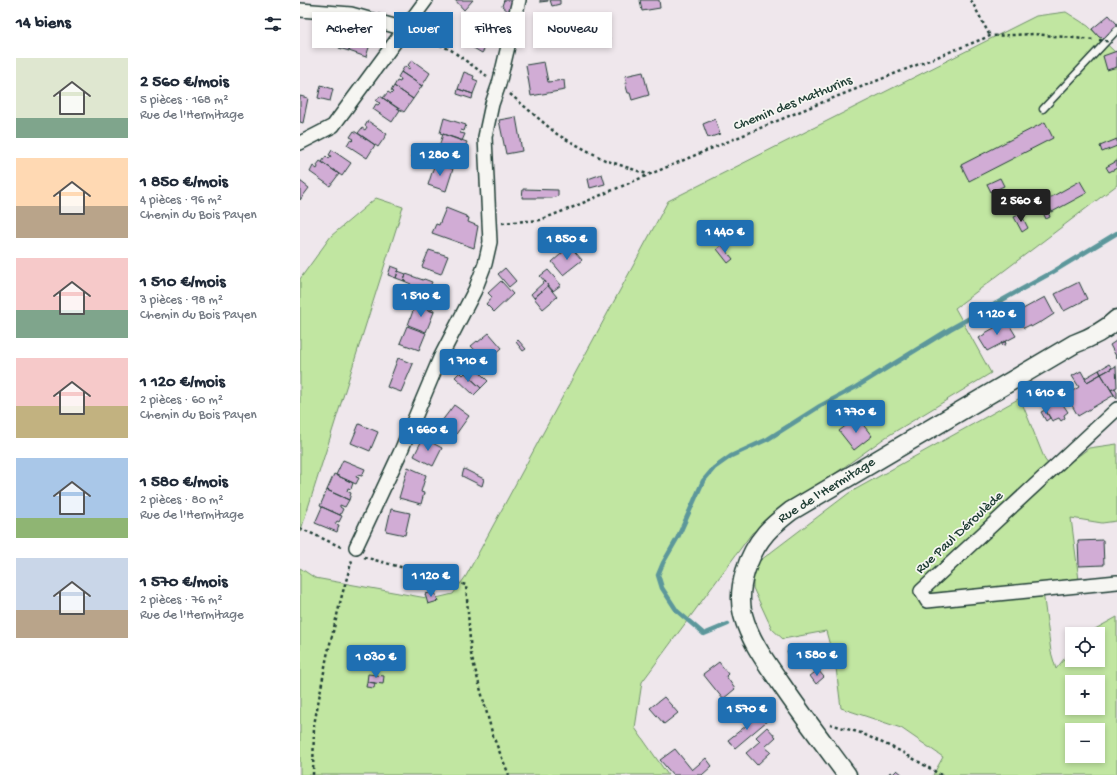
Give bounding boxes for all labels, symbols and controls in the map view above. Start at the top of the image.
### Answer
chip: Acheter [312,12,386,48]
chip: Louer [394,12,453,48]
chip: Filtres [461,12,525,48]
chip: Nouveau [533,12,612,48]
icon: filters [262,13,284,35]
text: 14 biens [16,14,71,34]
street label: Chemin des Mathurins [731,72,855,136]
text: 2 560 €/mois [140,73,229,93]
icon: home [48,74,96,122]
text: 5 pièces · 168 m² [140,93,228,108]
text: Rue de l'Hermitage [140,108,244,123]
pin: 1 280 € [403,143,477,177]
text: 1 280 € [420,148,460,163]
text: 1 850 €/mois [140,173,228,193]
icon: home [48,174,96,222]
pin: 2 560 € [984,189,1058,223]
text: 4 pièces · 96 m² [140,193,222,208]
text: 2 560 € [1000,194,1042,209]
text: Chemin du Bois Payen [140,208,257,223]
pin: 1 440 € [688,220,762,254]
text: 1 440 € [706,225,744,240]
pin: 1 850 € [530,227,604,261]
text: 1 850 € [547,232,587,247]
text: 1 510 €/mois [140,273,225,293]
icon: home [48,274,96,322]
pin: 1 510 € [384,284,458,318]
text: 1 510 € [402,289,440,304]
text: 3 pièces · 98 m² [140,293,223,308]
pin: 1 120 € [960,302,1034,336]
text: 1 120 € [978,307,1016,322]
text: Chemin du Bois Payen [140,308,257,323]
pin: 1 710 € [431,349,505,383]
text: 1 710 € [449,354,487,369]
text: 1 120 €/mois [140,373,225,393]
icon: home [48,374,96,422]
pin: 1 610 € [1009,381,1083,415]
text: 1 610 € [1027,386,1065,401]
text: 2 pièces · 60 m² [140,393,223,408]
pin: 1 770 € [819,400,893,434]
text: 1 770 € [836,405,876,420]
text: Chemin du Bois Payen [140,408,257,423]
pin: 1 660 € [391,418,465,452]
text: 1 660 € [408,423,448,438]
street label: Rue de l'Hermitage [775,454,880,528]
text: 1 580 €/mois [140,473,228,493]
icon: home [48,474,96,522]
street label: Rue Paul Déroulède [913,487,1008,578]
text: 2 pièces · 80 m² [140,493,224,508]
text: Rue de l'Hermitage [140,508,244,523]
pin: 1 120 € [394,564,468,598]
text: 1 120 € [412,569,450,584]
text: 1 570 €/mois [140,573,227,593]
icon: home [48,574,96,622]
text: 2 pièces · 76 m² [140,593,222,608]
text: Rue de l'Hermitage [140,608,244,623]
map controls [1065,627,1105,763]
button: locate [1065,627,1105,667]
pin: 1 580 € [780,643,854,677]
pin: 1 030 € [339,645,413,679]
text: 1 580 € [797,648,837,663]
text: 1 030 € [356,650,396,665]
button: + [1065,675,1105,715]
pin: 1 570 € [710,697,784,731]
text: 1 570 € [727,702,767,717]
button: − [1065,723,1105,763]

